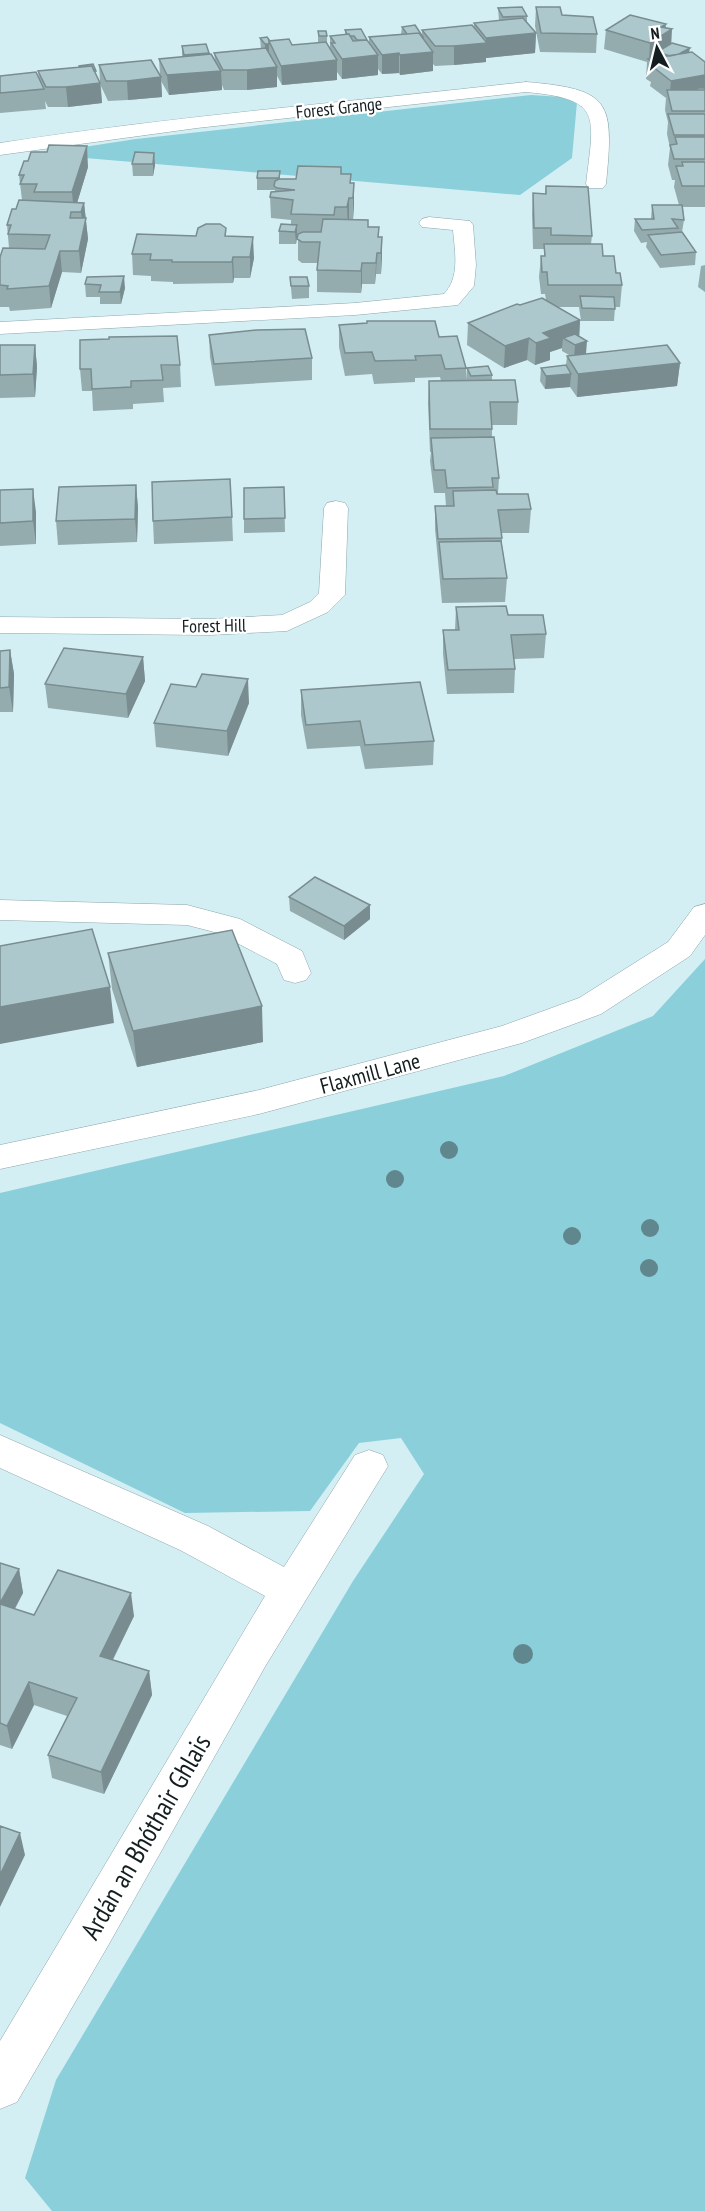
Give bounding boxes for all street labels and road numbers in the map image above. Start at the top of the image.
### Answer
street label: Forest Grange [295,92,383,123]
street label: Forest Hill [182,613,247,638]
street label: Flaxmill Lane [317,1046,423,1100]
street label: Ardán an Bhóthair Ghlais [73,1728,218,1945]

